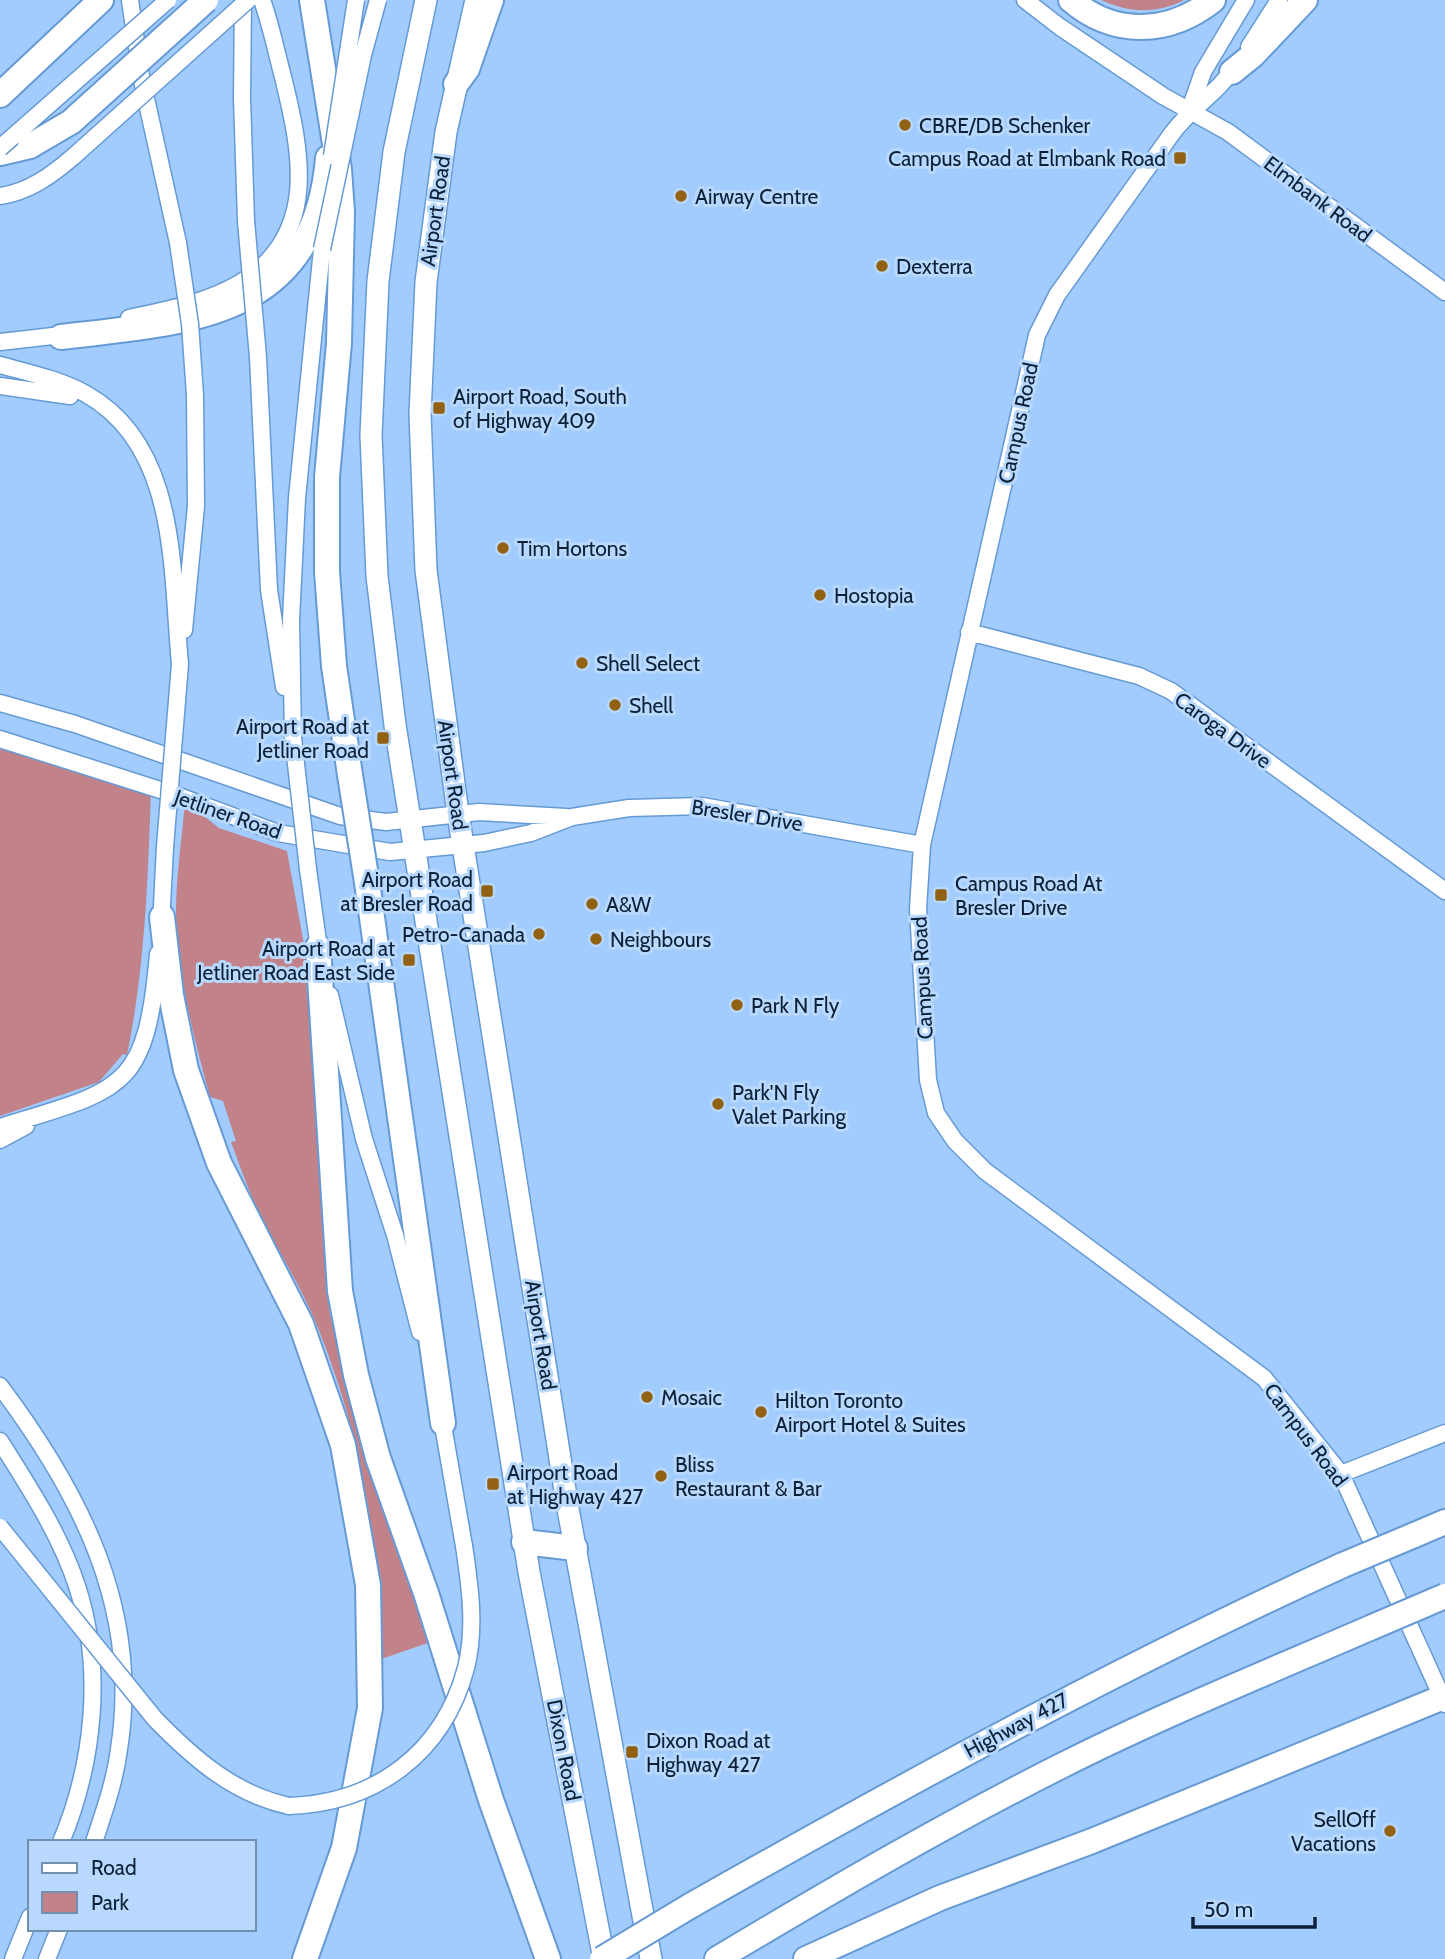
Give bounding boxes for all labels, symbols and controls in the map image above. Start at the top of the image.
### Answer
place label: CBRE/DB Schenker [919,113,1090,138]
marker: CBRE/DB Schenker [897,117,913,133]
place label: Campus Road at Elmbank Road [888,146,1166,171]
marker: Campus Road at Elmbank Road [1172,150,1188,166]
street label: Elmbank Road [1259,150,1377,248]
street label: Airport Road [415,154,455,268]
place label: Airway Centre [695,184,819,209]
marker: Airway Centre [673,188,689,204]
place label: Dexterra [896,254,973,279]
marker: Dexterra [874,258,890,274]
street label: Campus Road [993,360,1043,486]
place label: Airport Road, South of Highway 409 [453,384,627,433]
marker: Airport Road, South of Highway 409 [431,400,447,416]
place label: Tim Hortons [517,536,628,561]
marker: Tim Hortons [495,540,511,556]
place label: Hostopia [834,583,914,608]
marker: Hostopia [812,587,828,603]
place label: Shell Select [596,651,700,676]
marker: Shell Select [574,655,590,671]
street label: Caroga Drive [1170,687,1276,774]
place label: Shell [629,693,673,718]
marker: Shell [607,697,623,713]
place label: Airport Road at Jetliner Road [236,714,369,763]
street label: Airport Road [433,718,473,832]
marker: Airport Road at Jetliner Road [375,730,391,746]
street label: Jetliner Road [170,784,285,844]
street label: Bresler Drive [690,794,805,836]
place label: Airport Road at Bresler Road [341,867,473,916]
place label: Campus Road At Bresler Drive [955,871,1102,920]
marker: Airport Road at Bresler Road [479,883,495,899]
marker: Campus Road At Bresler Drive [933,887,949,903]
place label: A&W [606,892,651,917]
marker: A&W [584,896,600,912]
street label: Campus Road [906,916,938,1040]
place label: Petro-Canada [402,922,525,947]
marker: Petro-Canada [531,926,547,942]
place label: Neighbours [610,927,711,952]
marker: Neighbours [588,931,604,947]
place label: Airport Road at Jetliner Road East Side [196,936,395,985]
marker: Airport Road at Jetliner Road East Side [401,952,417,968]
place label: Park N Fly [751,993,840,1018]
marker: Park N Fly [729,997,745,1013]
place label: Park'N Fly Valet Parking [732,1080,846,1129]
marker: Park'N Fly Valet Parking [710,1096,726,1112]
street label: Airport Road [520,1278,562,1392]
street label: Campus Road [1259,1378,1353,1492]
place label: Mosaic [661,1385,722,1410]
place label: Hilton Toronto Airport Hotel & Suites [775,1388,966,1437]
marker: Mosaic [639,1389,655,1405]
marker: Hilton Toronto Airport Hotel & Suites [753,1404,769,1420]
place label: Bliss Restaurant & Bar [675,1452,822,1501]
place label: Airport Road at Highway 427 [507,1460,644,1509]
marker: Bliss Restaurant & Bar [653,1468,669,1484]
marker: Airport Road at Highway 427 [485,1476,501,1492]
street label: Highway 427 [960,1687,1073,1763]
street label: Dixon Road [542,1697,586,1803]
place label: Dixon Road at Highway 427 [646,1728,770,1777]
marker: Dixon Road at Highway 427 [624,1744,640,1760]
place label: SellOff Vacations [1291,1807,1376,1856]
marker: SellOff Vacations [1382,1823,1398,1839]
legend [28,1840,256,1931]
text: Road [91,1855,137,1880]
scale bar [1193,1885,1316,1929]
text: Park [91,1890,129,1915]
text: 50 m [1204,1897,1253,1922]

